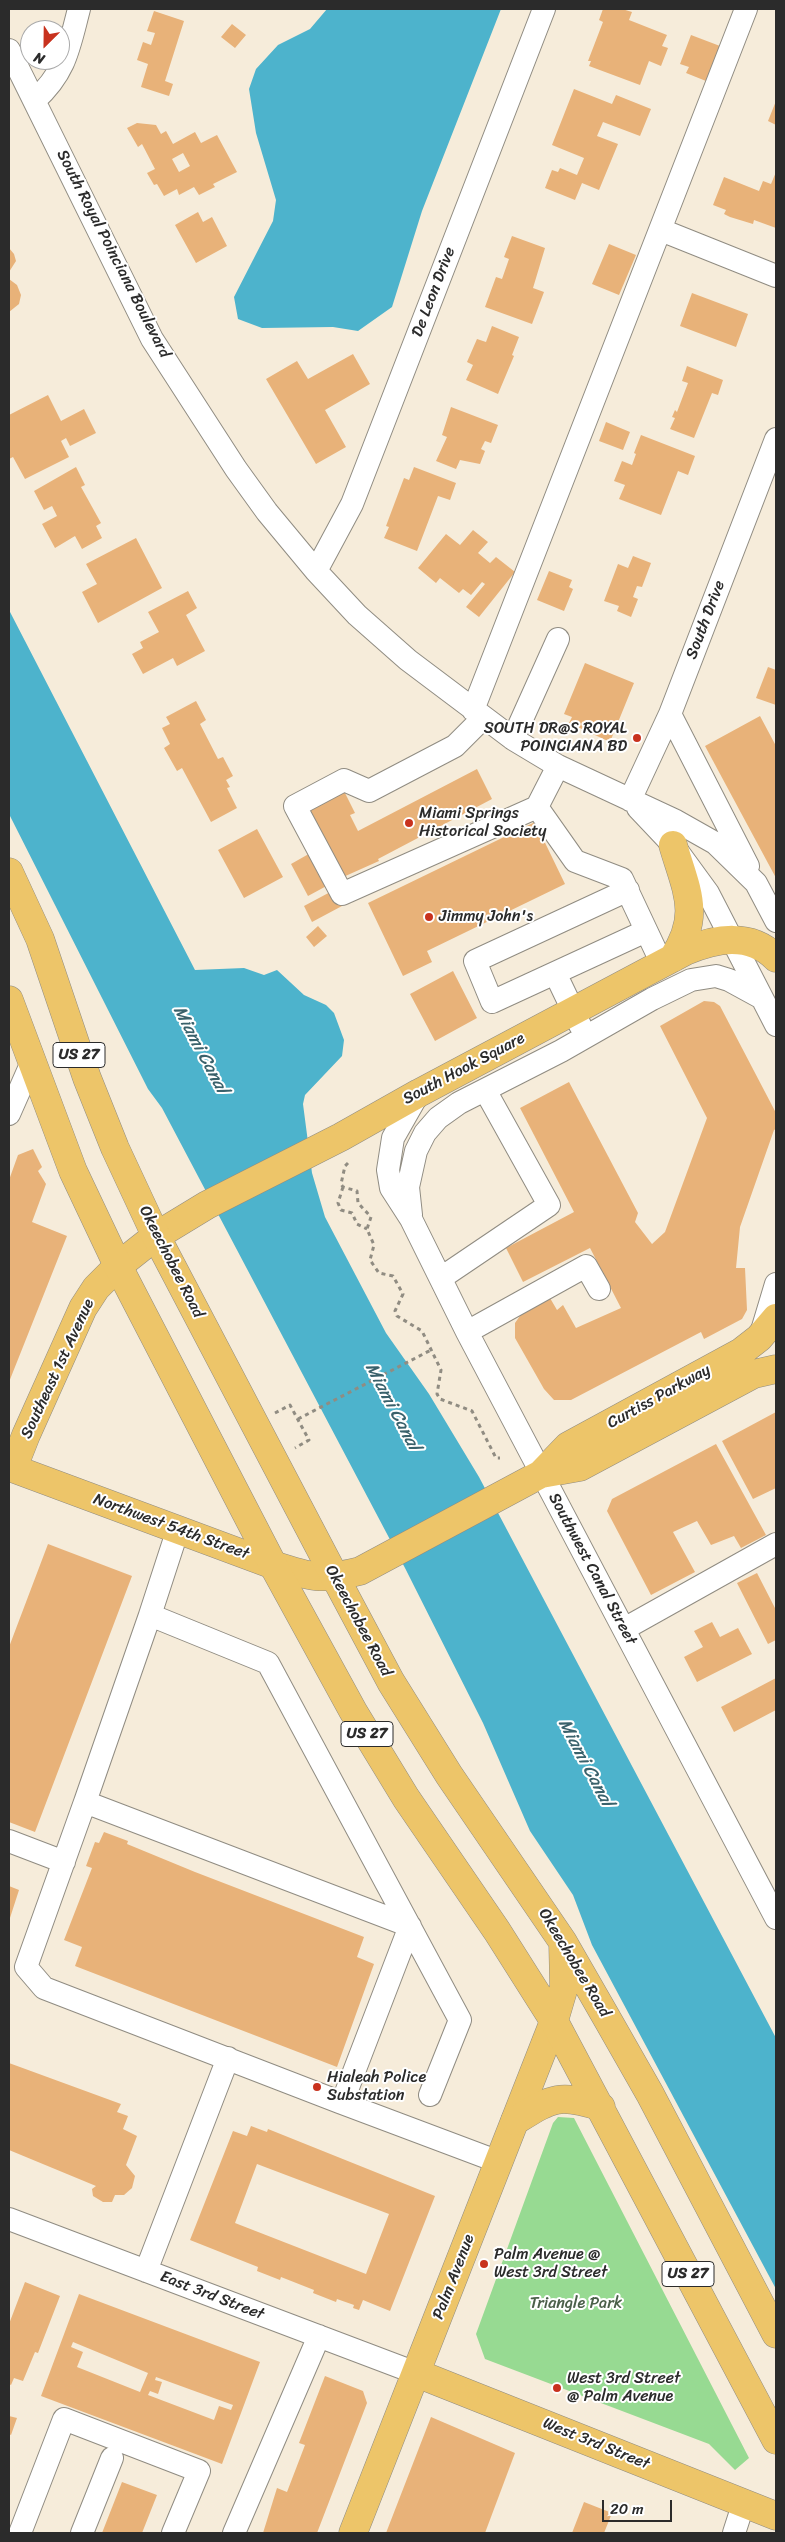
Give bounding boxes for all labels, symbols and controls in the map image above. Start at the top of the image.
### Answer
north arrow [20,20,70,70]
text: N [30,45,49,72]
street label: South Royal Poinciana Boulevard [52,147,174,361]
street label: De Leon Drive [408,244,460,340]
street label: South Drive [682,578,730,662]
place label: SOUTH DR@S ROYAL POINCIANA BD [484,719,627,757]
marker: SOUTH DR@S ROYAL POINCIANA BD [631,732,643,744]
place label: Miami Springs Historical Society [419,804,546,842]
marker: Miami Springs Historical Society [403,817,415,829]
place label: Jimmy John's [439,907,533,927]
marker: Jimmy John's [423,911,435,923]
water label: Miami Canal [168,1002,232,1098]
street label: South Hook Square [400,1029,528,1109]
road number: US 27 [53,1042,105,1068]
street label: Okeechobee Road [134,1203,208,1321]
street label: Southeast 1st Avenue [17,1296,99,1442]
water label: Miami Canal [360,1359,424,1455]
street label: Curtiss Parkway [604,1361,714,1433]
street label: Northwest 54th Street [91,1490,251,1564]
street label: Southwest Canal Street [544,1490,640,1648]
street label: Okeechobee Road [321,1562,395,1680]
water label: Miami Canal [553,1715,617,1811]
road number: US 27 [341,1722,393,1746]
street label: Okeechobee Road [534,1905,614,2021]
place label: Hialeah Police Substation [327,2068,426,2106]
marker: Hialeah Police Substation [311,2081,323,2093]
street label: Palm Avenue [429,2232,479,2322]
place label: Palm Avenue @ West 3rd Street [494,2245,608,2283]
marker: Palm Avenue @ West 3rd Street [478,2258,490,2270]
road number: US 27 [662,2262,714,2286]
street label: East 3rd Street [157,2267,267,2325]
park label: Triangle Park [530,2294,622,2314]
place label: West 3rd Street @ Palm Avenue [567,2369,681,2407]
marker: West 3rd Street @ Palm Avenue [551,2382,563,2394]
street label: West 3rd Street [540,2414,652,2474]
scale bar [605,2490,675,2522]
text: 20 m [610,2496,644,2522]

